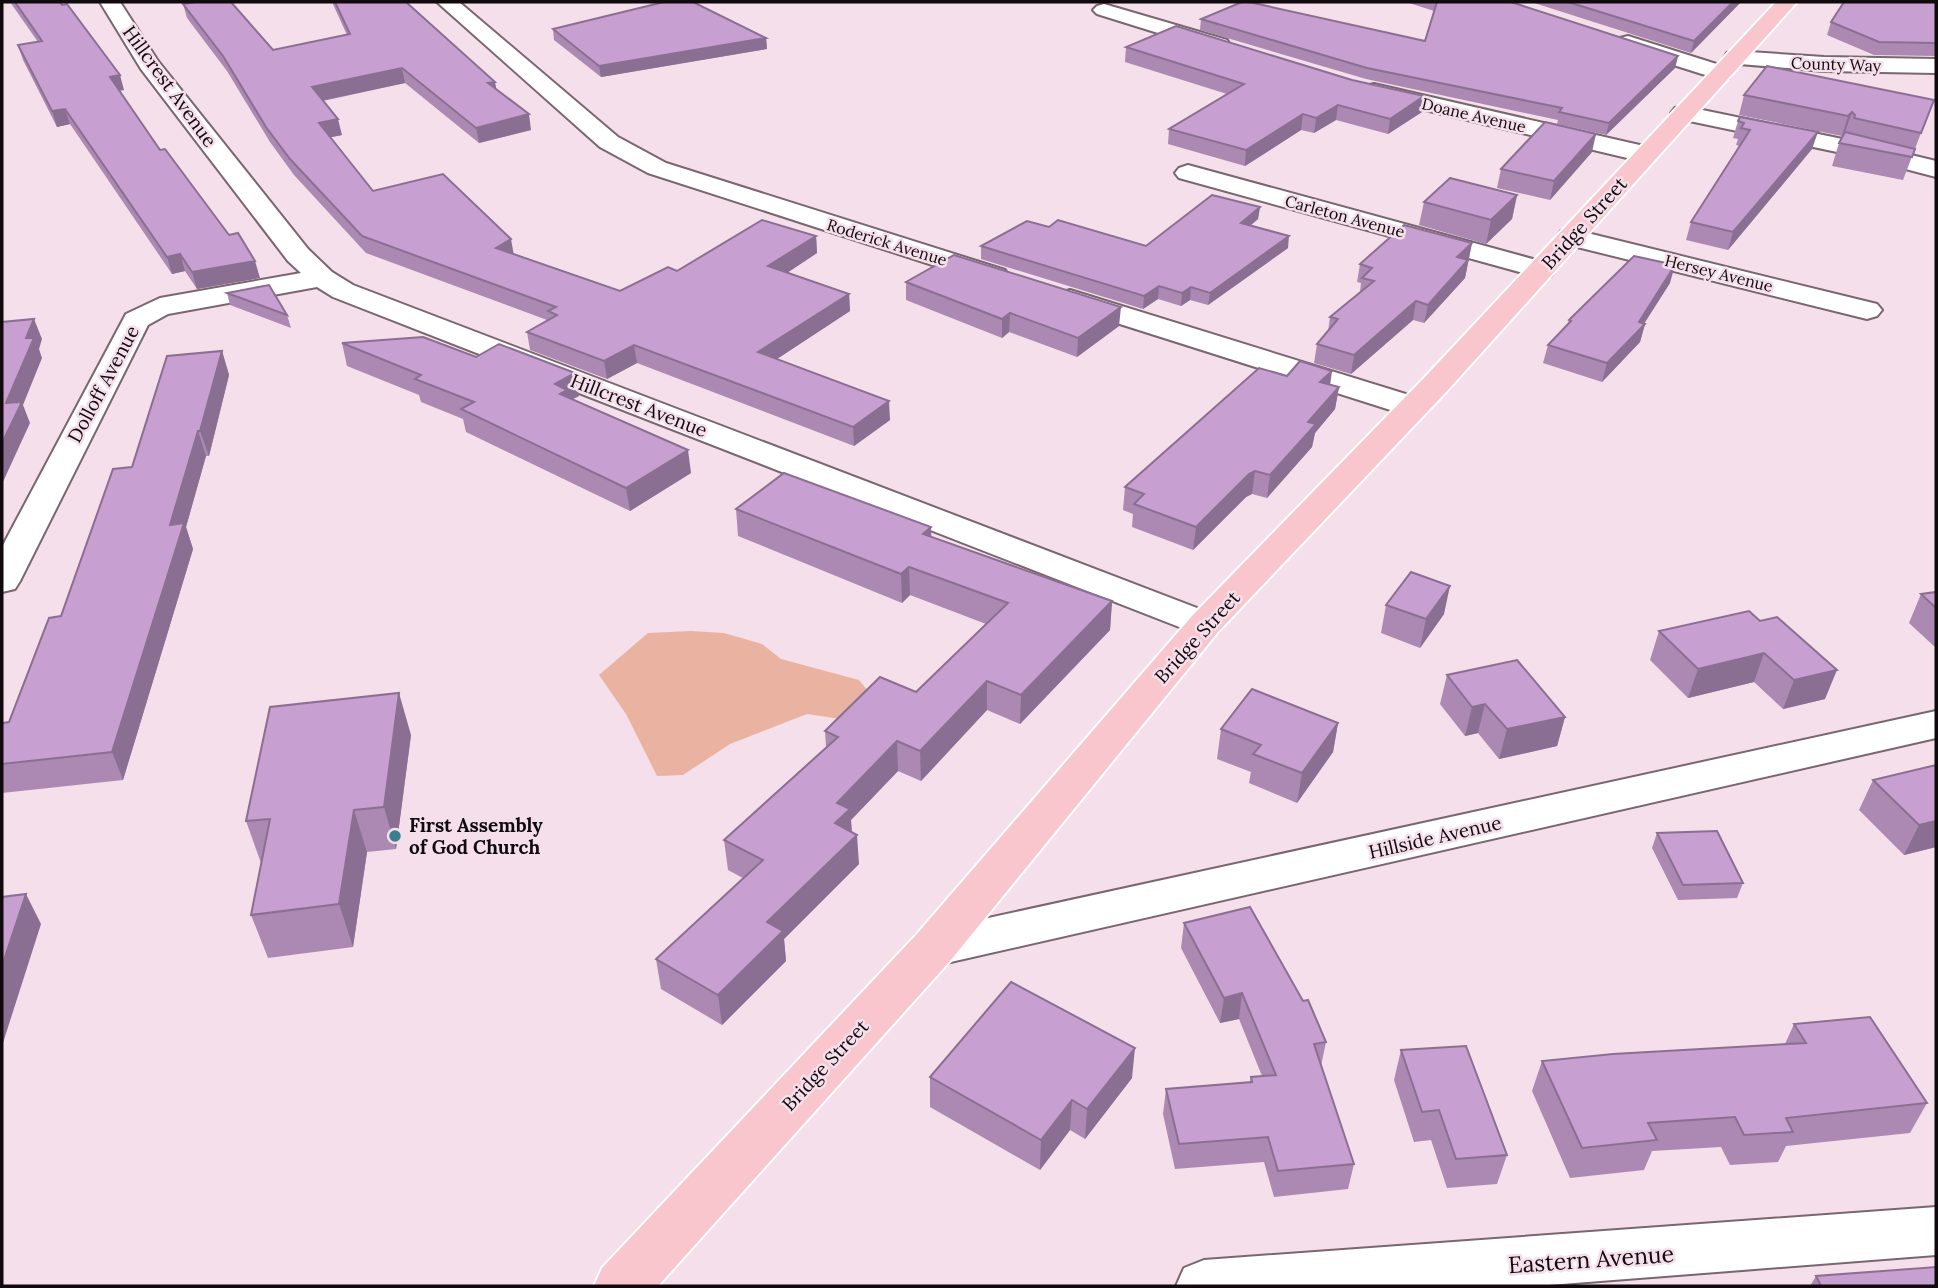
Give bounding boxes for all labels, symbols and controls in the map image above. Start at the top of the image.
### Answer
street label: Hillcrest Avenue [118,20,222,152]
street label: County Way [1790,52,1882,76]
street label: Doane Avenue [1420,93,1528,137]
street label: Bridge Street [1536,171,1632,274]
street label: Carleton Avenue [1283,190,1407,242]
street label: Roderick Avenue [825,214,950,270]
street label: Hersey Avenue [1663,250,1775,296]
street label: Dolloff Avenue [62,321,144,447]
street label: Hillcrest Avenue [567,368,711,442]
street label: Bridge Street [1149,585,1245,688]
street label: Hillside Avenue [1366,810,1504,864]
place label: First Assembly of God Church [409,813,543,859]
marker: First Assembly of God Church [387,828,403,844]
street label: Bridge Street [777,1014,874,1116]
street label: Eastern Avenue [1507,1239,1675,1279]

